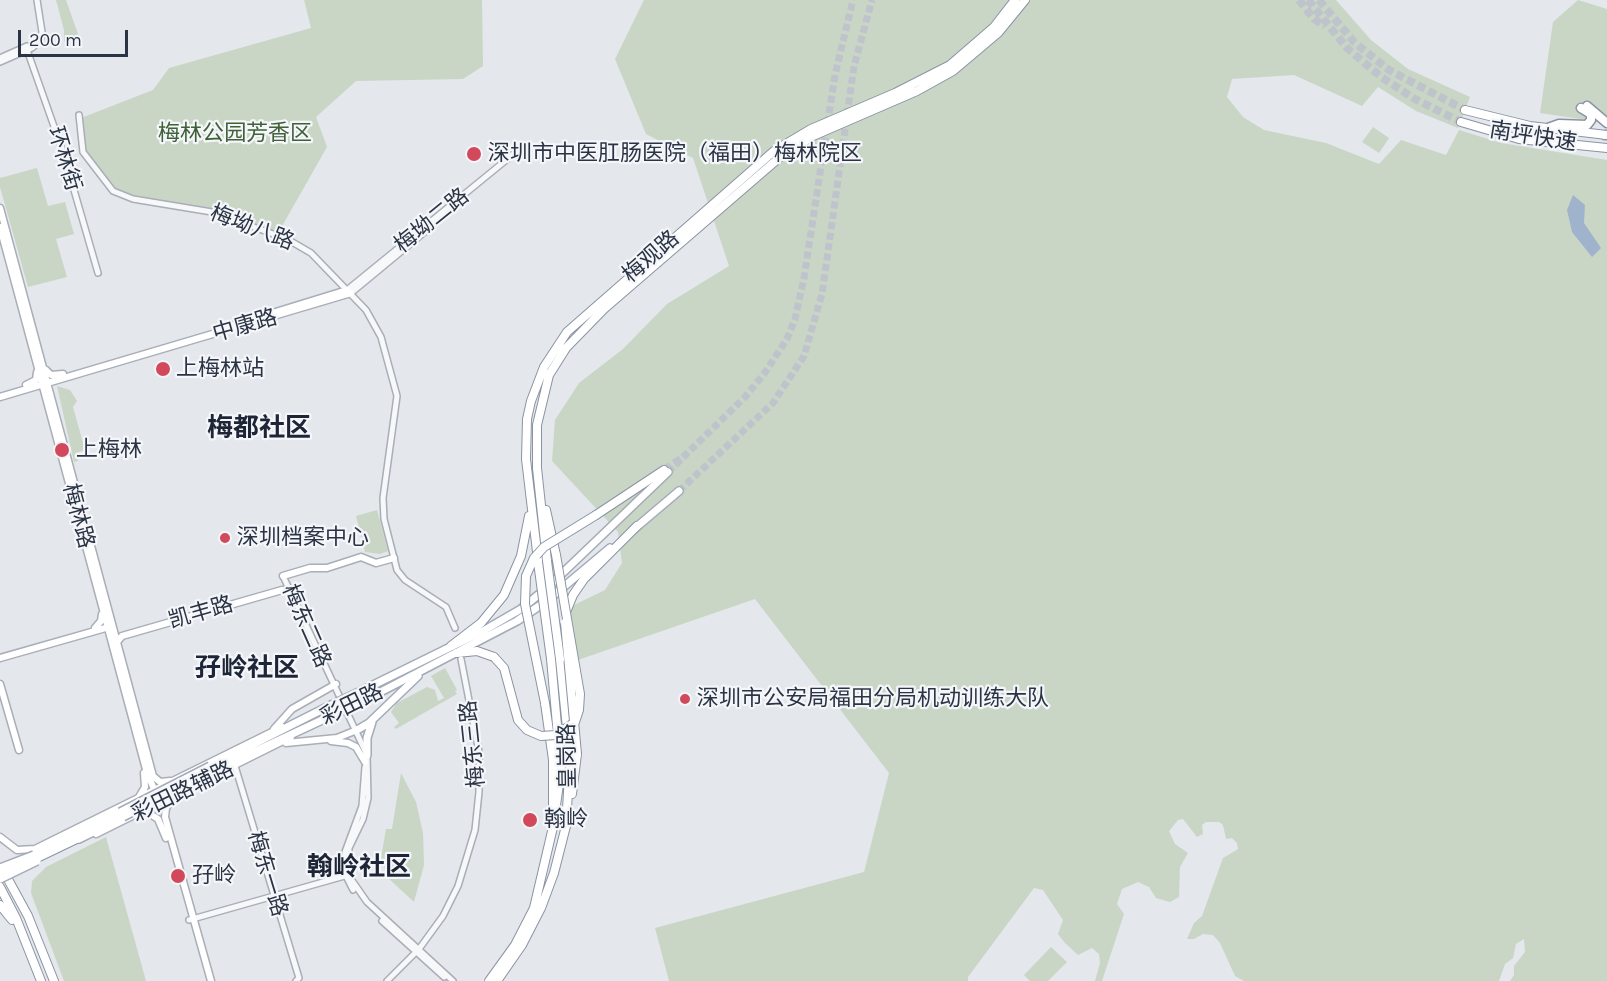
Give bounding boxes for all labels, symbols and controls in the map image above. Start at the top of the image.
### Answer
scale bar [21,18,130,56]
text: 200 m [29,29,82,51]
street label: 南坪快速 [1487,117,1579,157]
park label: 梅林公园芳香区 [158,121,312,147]
street label: 环林街 [42,124,86,194]
place label: 深圳市中医肛肠医院（福田）梅林院区 [488,141,862,167]
marker: 深圳市中医肛肠医院（福田）梅林院区 [465,145,483,163]
street label: 梅坳二路 [389,183,475,259]
street label: 梅坳八路 [206,200,298,256]
street label: 梅观路 [617,225,685,289]
street label: 中康路 [210,304,280,348]
place label: 上梅林站 [176,356,264,382]
marker: 上梅林站 [154,360,172,378]
district label: 梅都社区 [207,413,311,445]
place label: 上梅林 [76,437,142,463]
marker: 上梅林 [53,441,71,459]
street label: 梅林路 [57,481,99,551]
place label: 深圳档案中心 [237,525,369,551]
marker: 深圳档案中心 [218,531,232,545]
street label: 梅东二路 [276,580,336,672]
street label: 凯丰路 [166,591,236,635]
district label: 孖岭社区 [195,653,299,685]
street label: 彩田路 [317,679,387,731]
place label: 深圳市公安局福田分局机动训练大队 [697,686,1049,712]
marker: 深圳市公安局福田分局机动训练大队 [678,692,692,706]
street label: 梅东三路 [455,699,491,789]
street label: 皇岗路 [554,723,582,789]
street label: 彩田路辅路 [128,756,238,828]
place label: 翰岭 [544,807,588,833]
marker: 翰岭 [521,811,539,829]
street label: 梅东一路 [242,828,292,920]
district label: 翰岭社区 [307,852,411,884]
place label: 孖岭 [192,863,236,889]
marker: 孖岭 [169,867,187,885]

